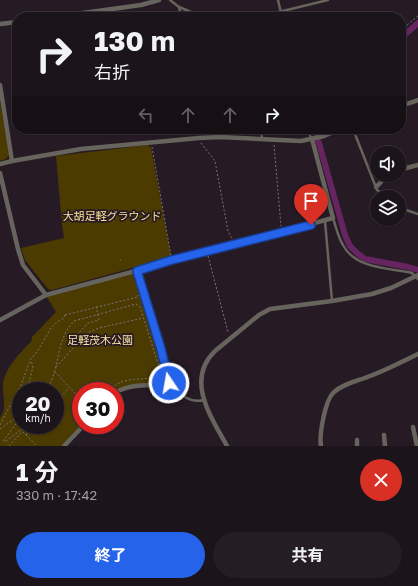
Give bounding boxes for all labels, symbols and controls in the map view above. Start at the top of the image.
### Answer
text: 130 m [94,24,175,57]
icon: right [28,28,80,80]
text: 右折 [94,61,130,83]
icon: left [135,104,157,126]
icon: ahead [177,104,199,126]
icon: ahead [219,104,241,126]
icon: right [261,104,283,126]
map controls [370,146,406,226]
button: sound [370,146,406,182]
pin [294,184,328,225]
icon: arrive [300,190,322,212]
button: layers [370,190,406,226]
park label: 大胡足軽グラウンド [63,209,162,222]
park label: 足軽茂木公園 [67,333,133,346]
position arrow [148,362,190,404]
speed limit sign: 30 [72,382,124,434]
text: 20 [25,391,51,415]
text: km/h [25,412,51,424]
text: 1 分 [16,457,58,486]
button: close [360,459,402,501]
text: 330 m · 17:42 [16,487,97,503]
button: 終了 [16,532,205,578]
button: 共有 [213,532,402,578]

